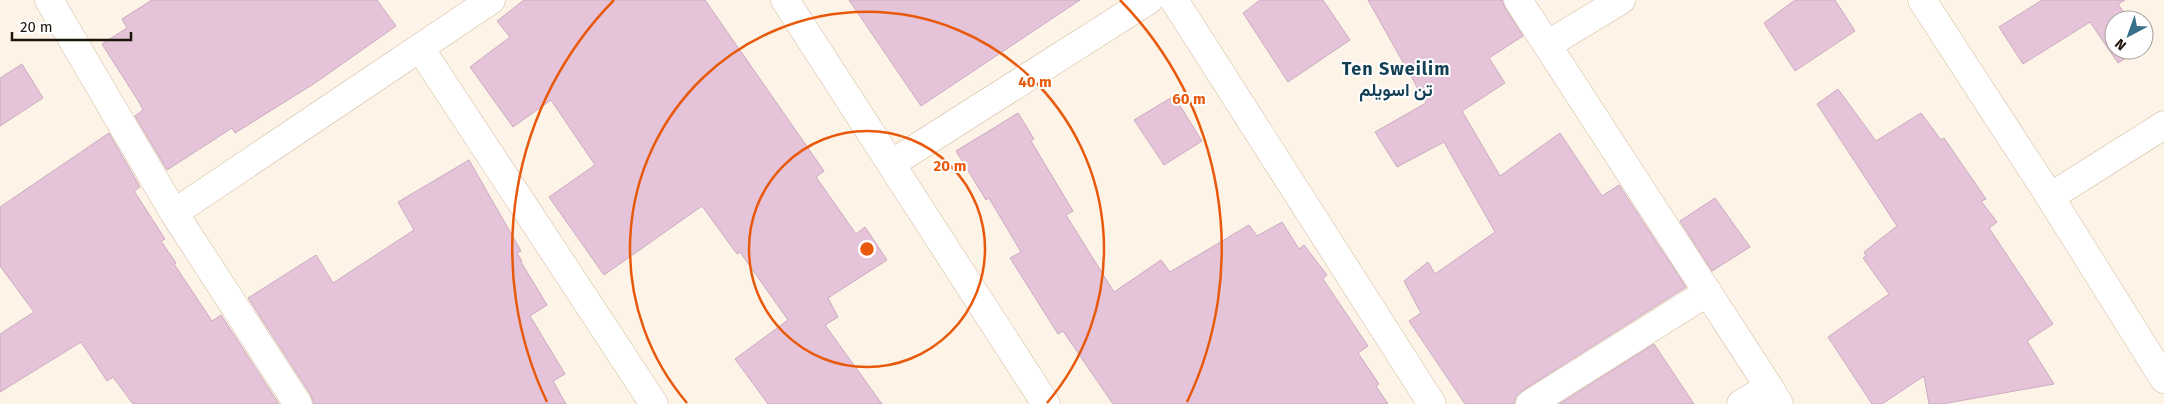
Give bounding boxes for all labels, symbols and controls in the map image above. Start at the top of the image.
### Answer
scale bar [12,10,131,42]
north arrow [2104,10,2154,60]
text: 20 m [20,18,53,36]
text: N [2112,35,2130,54]
district label: Ten Sweilim تن اسويلم [1342,58,1450,102]
text: 40 m [1018,73,1052,91]
text: 60 m [1172,90,1206,108]
text: 20 m [934,157,966,175]
centre of rings [858,240,876,258]

